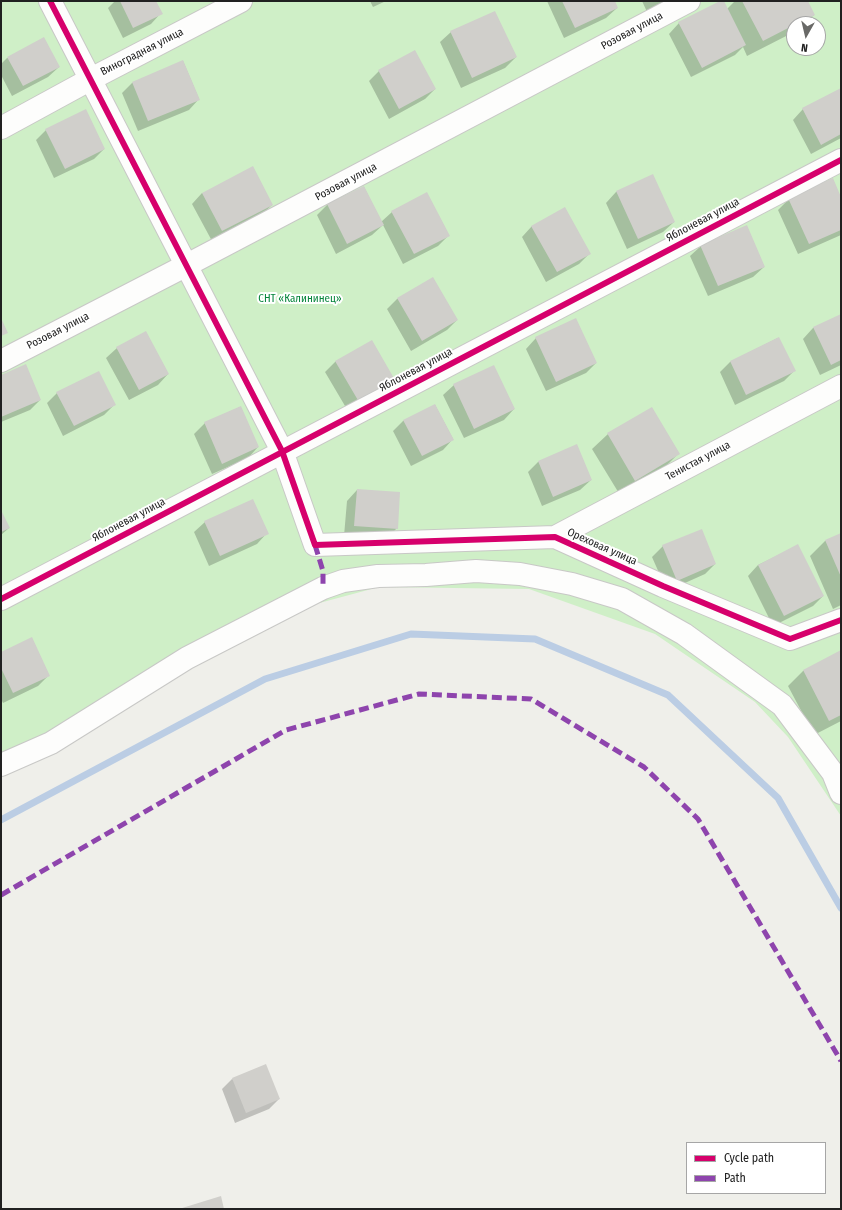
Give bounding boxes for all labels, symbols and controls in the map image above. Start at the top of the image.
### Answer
street label: Розовая улица [599,9,665,53]
north arrow [786,16,826,56]
street label: Виноградная улица [98,25,186,79]
text: N [800,40,809,54]
street label: Розовая улица [313,160,379,204]
street label: Яблоневая улица [664,195,742,245]
park label: СНТ «Калининец» [258,292,342,306]
street label: Розовая улица [25,310,91,352]
street label: Яблоневая улица [377,345,455,395]
street label: Тенистая улица [663,438,733,484]
street label: Яблоневая улица [90,495,168,545]
street label: Ореховая улица [565,526,639,568]
legend [686,1142,826,1194]
text: Cycle path [724,1151,774,1165]
text: Path [724,1171,746,1185]

